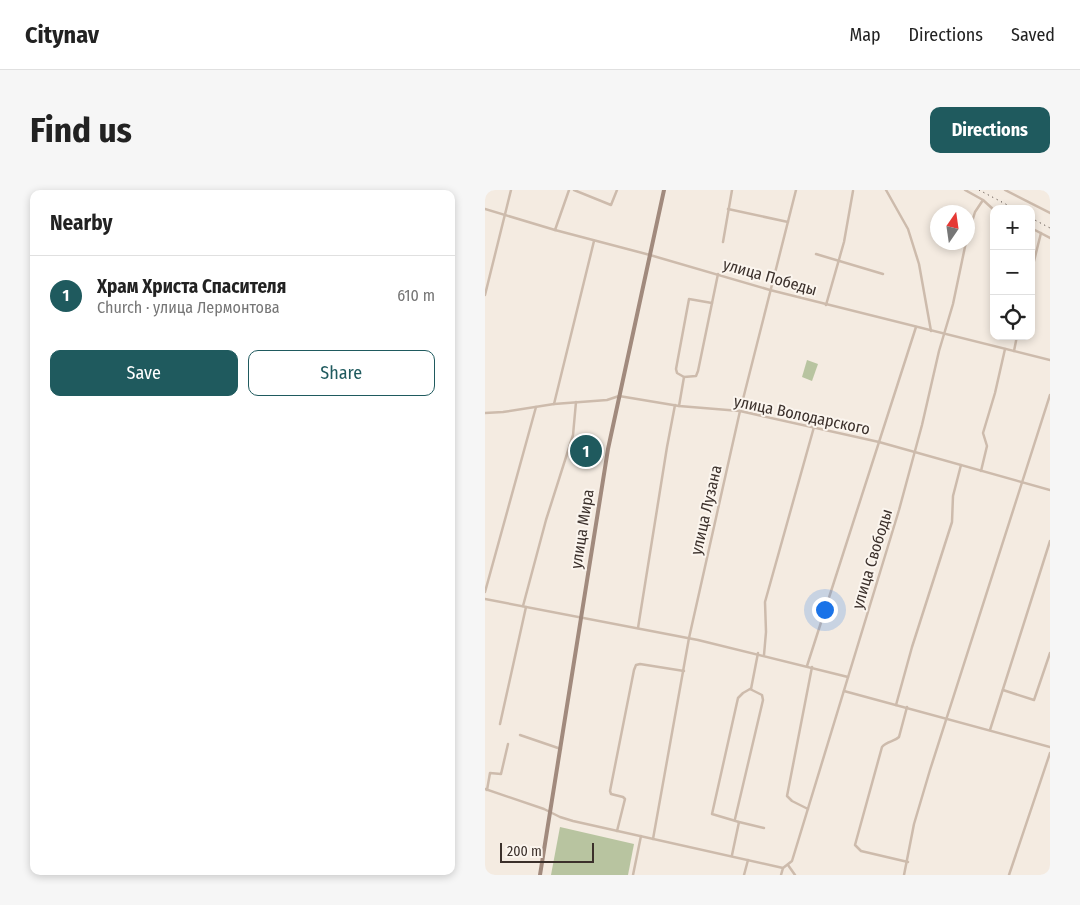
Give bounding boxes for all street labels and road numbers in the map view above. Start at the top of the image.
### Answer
street label: улица Победы [721,255,819,299]
street label: улица Володарского [732,391,872,439]
street label: улица Лузана [686,463,726,557]
street label: улица Мира [566,488,598,570]
street label: улица Свободы [848,507,896,611]

